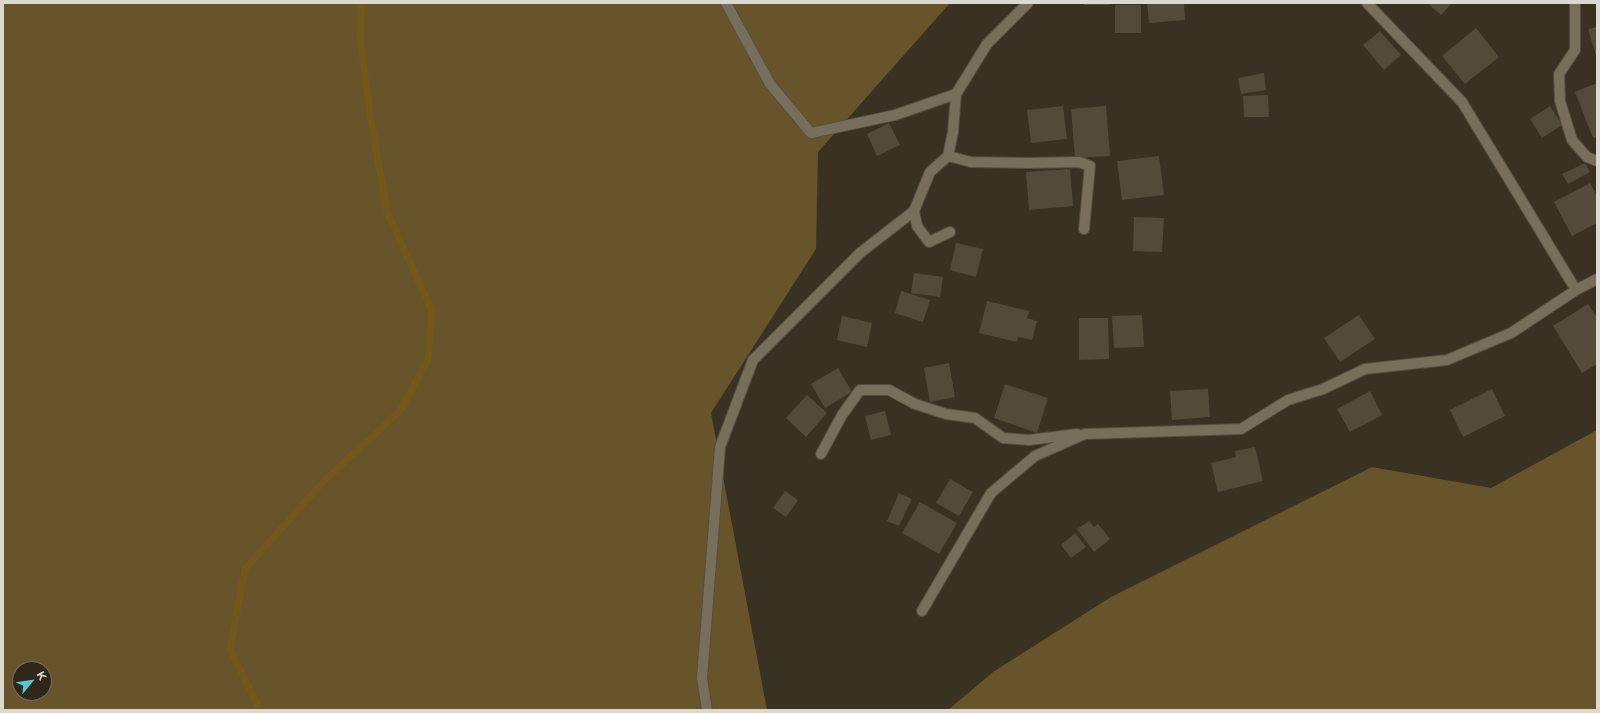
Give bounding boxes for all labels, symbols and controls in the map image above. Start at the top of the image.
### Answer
north arrow [12,661,52,701]
text: K [34,669,50,683]

